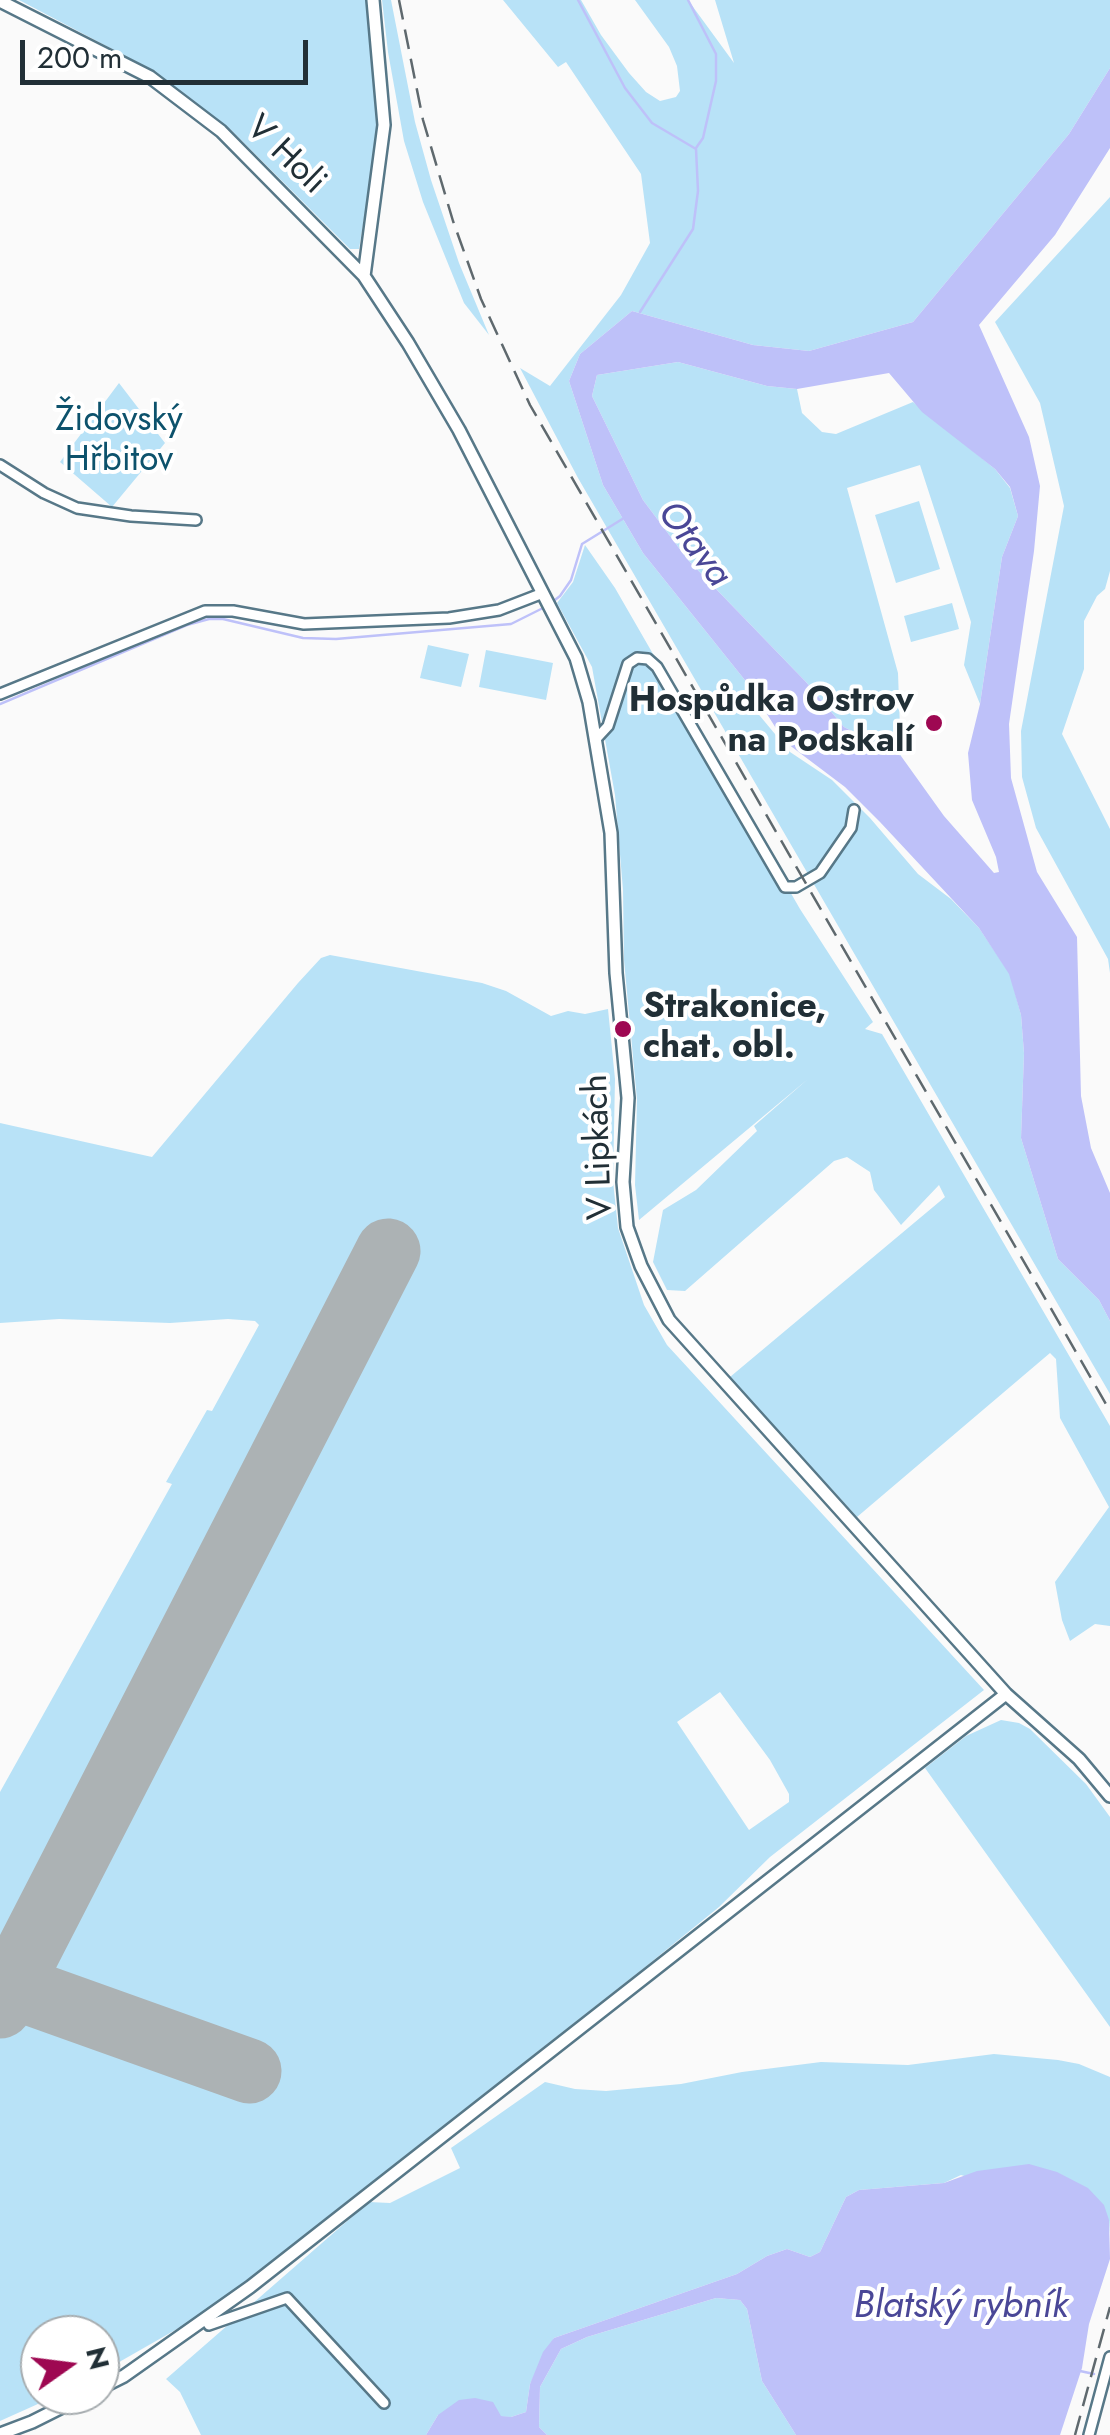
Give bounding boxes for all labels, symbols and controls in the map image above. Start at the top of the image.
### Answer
scale bar [25,20,312,82]
text: 200 m [37,36,122,79]
street label: V Holi [236,108,334,204]
park label: Židovský Hřbitov [55,401,183,483]
water label: Otava [646,493,740,597]
place label: Hospůdka Ostrov na Podskalí [629,682,914,764]
marker: Hospůdka Ostrov na Podskalí [923,712,945,734]
place label: Strakonice, chat. obl. [643,988,826,1070]
marker: Strakonice, chat. obl. [612,1018,634,1040]
street label: V Lipkách [576,1073,624,1221]
water label: Blatský rybník [854,2285,1068,2331]
north arrow [20,2315,120,2415]
text: N [75,2342,120,2374]

